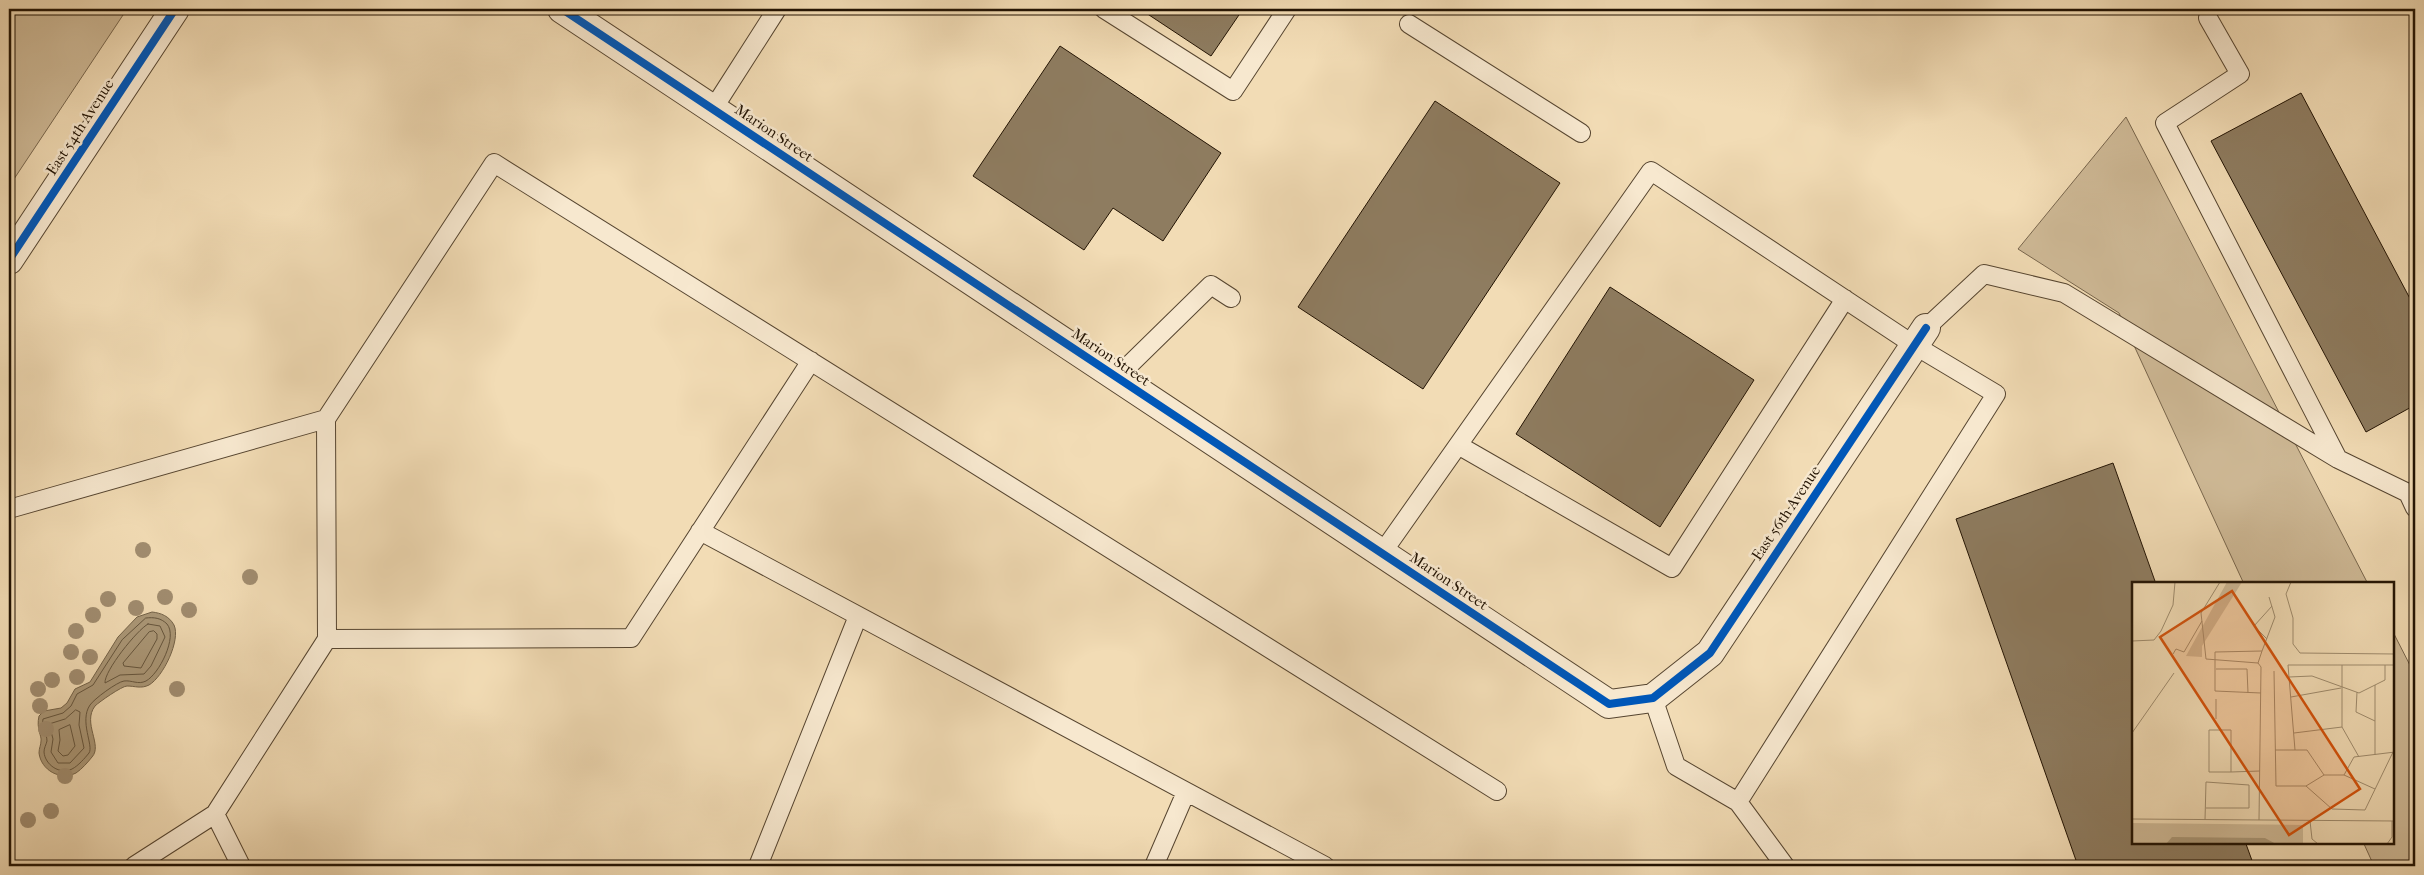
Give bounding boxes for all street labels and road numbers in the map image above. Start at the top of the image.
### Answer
street label: East 54th Avenue [42,75,118,178]
street label: Marion Street [732,100,817,166]
street label: Marion Street [1069,324,1154,390]
street label: East 56th Avenue [1748,462,1825,564]
street label: Marion Street [1407,548,1492,614]

